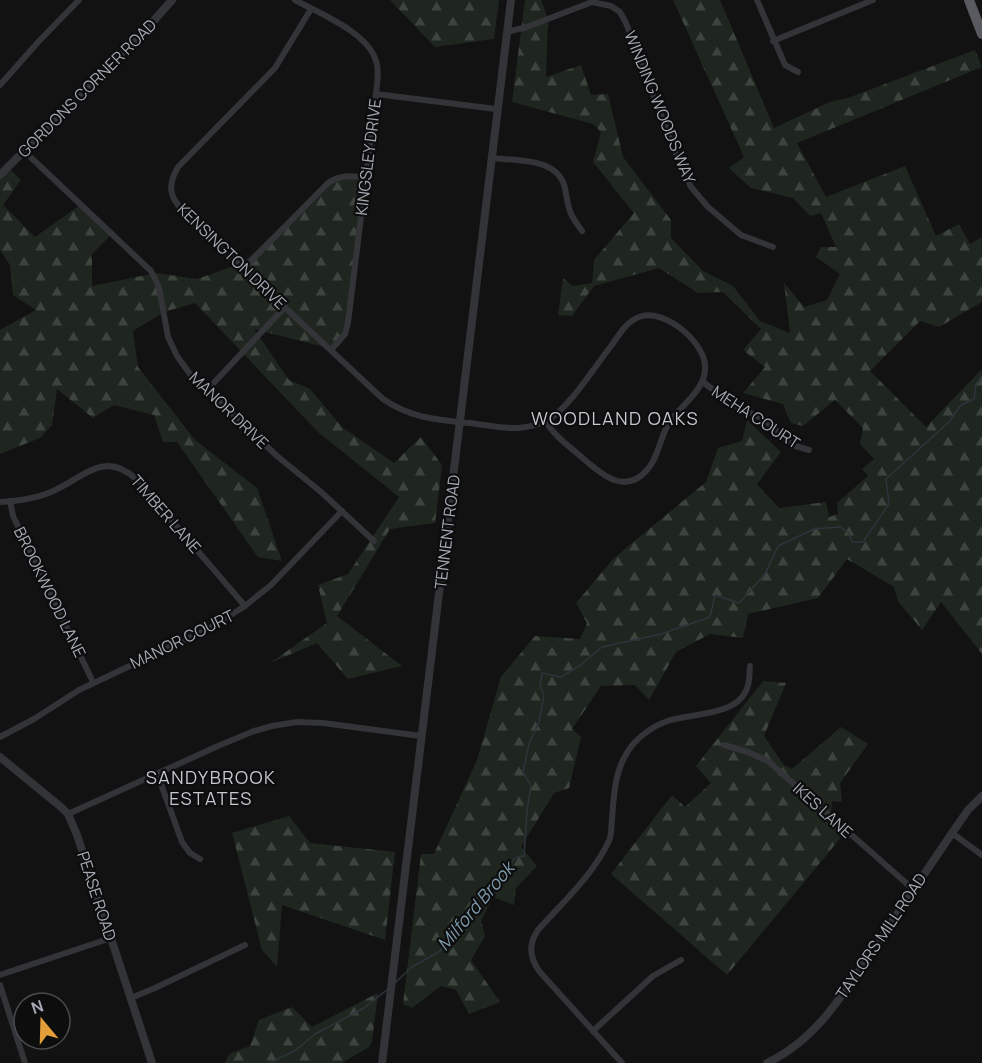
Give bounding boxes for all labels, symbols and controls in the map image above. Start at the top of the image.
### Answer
street label: GORDONS CORNER ROAD [13,14,161,162]
street label: WINDING WOODS WAY [619,27,701,187]
street label: KINGSLEY DRIVE [350,97,386,217]
street label: KENSINGTON DRIVE [173,198,291,314]
street label: MANOR DRIVE [184,366,274,454]
street label: MEHA COURT [708,380,805,454]
district label: WOODLAND OAKS [531,406,699,430]
street label: TIMBER LANE [126,470,206,558]
street label: TENNENT ROAD [429,473,465,590]
street label: BROOKWOOD LANE [9,523,91,661]
street label: MANOR COURT [126,604,238,674]
district label: SANDYBROOK ESTATES [146,765,276,810]
street label: IKES LANE [788,777,858,843]
street label: PEASE ROAD [72,848,122,944]
water label: Milford Brook [431,854,521,955]
street label: TAYLORS MILL ROAD [830,868,932,1004]
north arrow [12,991,72,1051]
text: N [28,995,46,1019]

